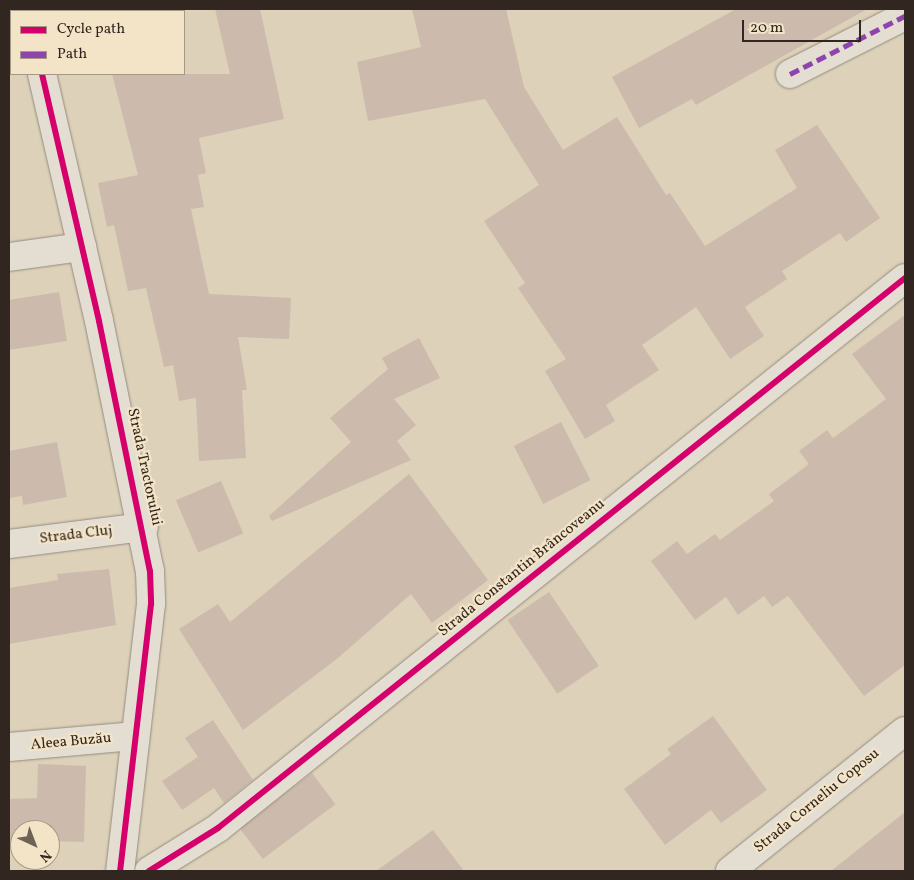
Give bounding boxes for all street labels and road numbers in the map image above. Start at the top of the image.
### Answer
street label: Strada Tractorului [123,406,165,528]
street label: Strada Constantin Brâncoveanu [435,495,609,641]
street label: Strada Cluj [39,522,113,548]
street label: Aleea Buzău [30,730,112,754]
street label: Strada Corneliu Coposu [751,745,883,857]

